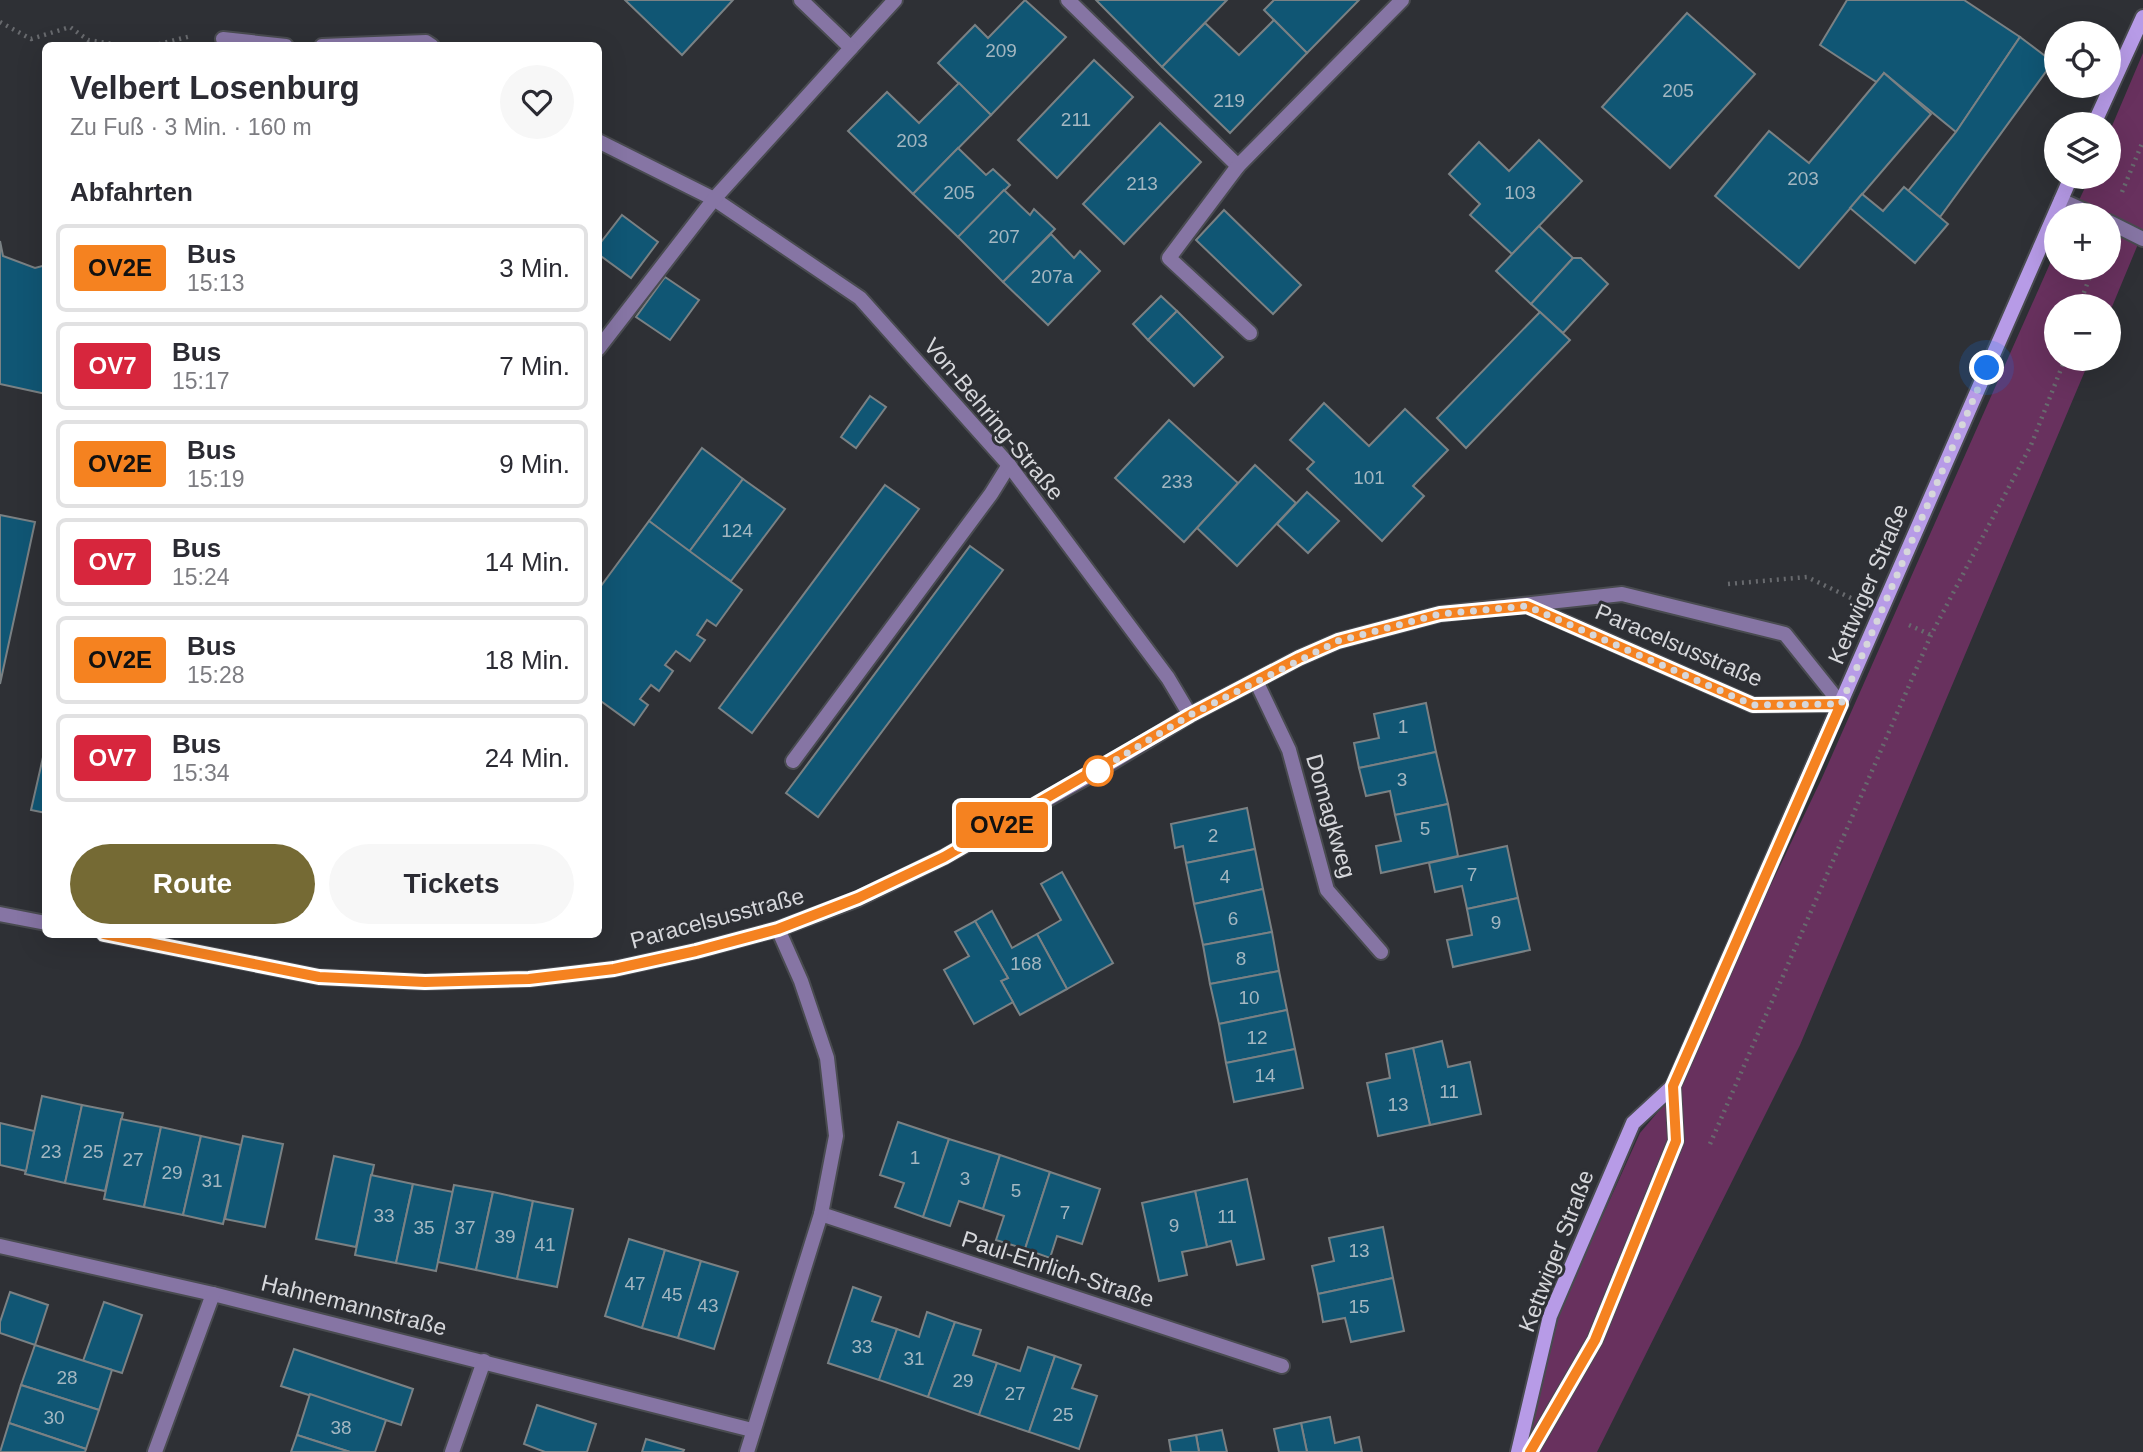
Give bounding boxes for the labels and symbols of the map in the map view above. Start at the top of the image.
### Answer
house number: 209 [985,40,1017,61]
house number: 205 [1662,80,1694,101]
house number: 219 [1213,90,1245,111]
house number: 211 [1061,109,1091,130]
house number: 203 [896,130,928,151]
house number: 203 [1787,168,1819,189]
house number: 213 [1126,173,1158,194]
house number: 205 [943,182,975,203]
house number: 103 [1504,182,1536,203]
house number: 207 [988,226,1020,247]
house number: 207a [1031,266,1074,287]
street label: Von-Behring-Straße [919,333,1069,505]
your location [1969,350,2004,385]
house number: 101 [1353,467,1385,488]
house number: 233 [1161,471,1193,492]
street label: Kettwiger Straße [1823,500,1913,668]
house number: 124 [721,520,753,541]
street label: Paracelsusstraße [1592,598,1766,692]
house number: 1 [1398,716,1408,737]
street label: Domagkweg [1301,751,1361,881]
unlabelled marker [1083,756,1113,786]
house number: 3 [1397,769,1407,790]
line badge: OV2E [953,802,1051,848]
house number: 5 [1420,818,1430,839]
house number: 2 [1208,825,1218,846]
house number: 7 [1467,864,1477,885]
house number: 4 [1220,866,1231,887]
street label: Paracelsusstraße [627,882,807,954]
house number: 6 [1228,908,1238,929]
house number: 9 [1491,912,1501,933]
house number: 8 [1236,948,1246,969]
house number: 168 [1010,953,1042,974]
house number: 10 [1238,987,1260,1008]
house number: 12 [1246,1027,1268,1048]
house number: 14 [1254,1065,1276,1086]
house number: 11 [1439,1081,1459,1102]
house number: 13 [1387,1094,1409,1115]
house number: 23 [40,1141,62,1162]
house number: 25 [82,1141,104,1162]
house number: 1 [910,1147,920,1168]
house number: 27 [122,1149,144,1170]
house number: 29 [161,1162,183,1183]
street label: Kettwiger Straße [1513,1166,1599,1336]
house number: 3 [960,1168,970,1189]
house number: 31 [201,1170,223,1191]
house number: 5 [1011,1180,1021,1201]
house number: 7 [1060,1202,1070,1223]
house number: 33 [373,1205,395,1226]
house number: 11 [1217,1206,1237,1227]
house number: 9 [1169,1215,1179,1236]
house number: 35 [413,1217,435,1238]
house number: 37 [454,1217,476,1238]
house number: 39 [494,1226,516,1247]
street label: Paul-Ehrlich-Straße [959,1226,1157,1312]
house number: 41 [534,1234,556,1255]
house number: 13 [1348,1240,1370,1261]
street label: Hahnemannstraße [258,1269,450,1341]
house number: 47 [624,1273,646,1294]
house number: 45 [661,1284,683,1305]
house number: 43 [697,1295,719,1316]
house number: 15 [1348,1296,1370,1317]
house number: 33 [851,1336,873,1357]
house number: 31 [903,1348,925,1369]
house number: 28 [56,1367,78,1388]
house number: 29 [952,1370,974,1391]
house number: 27 [1004,1383,1026,1404]
house number: 25 [1052,1404,1074,1425]
house number: 30 [43,1407,65,1428]
house number: 38 [330,1417,352,1438]

